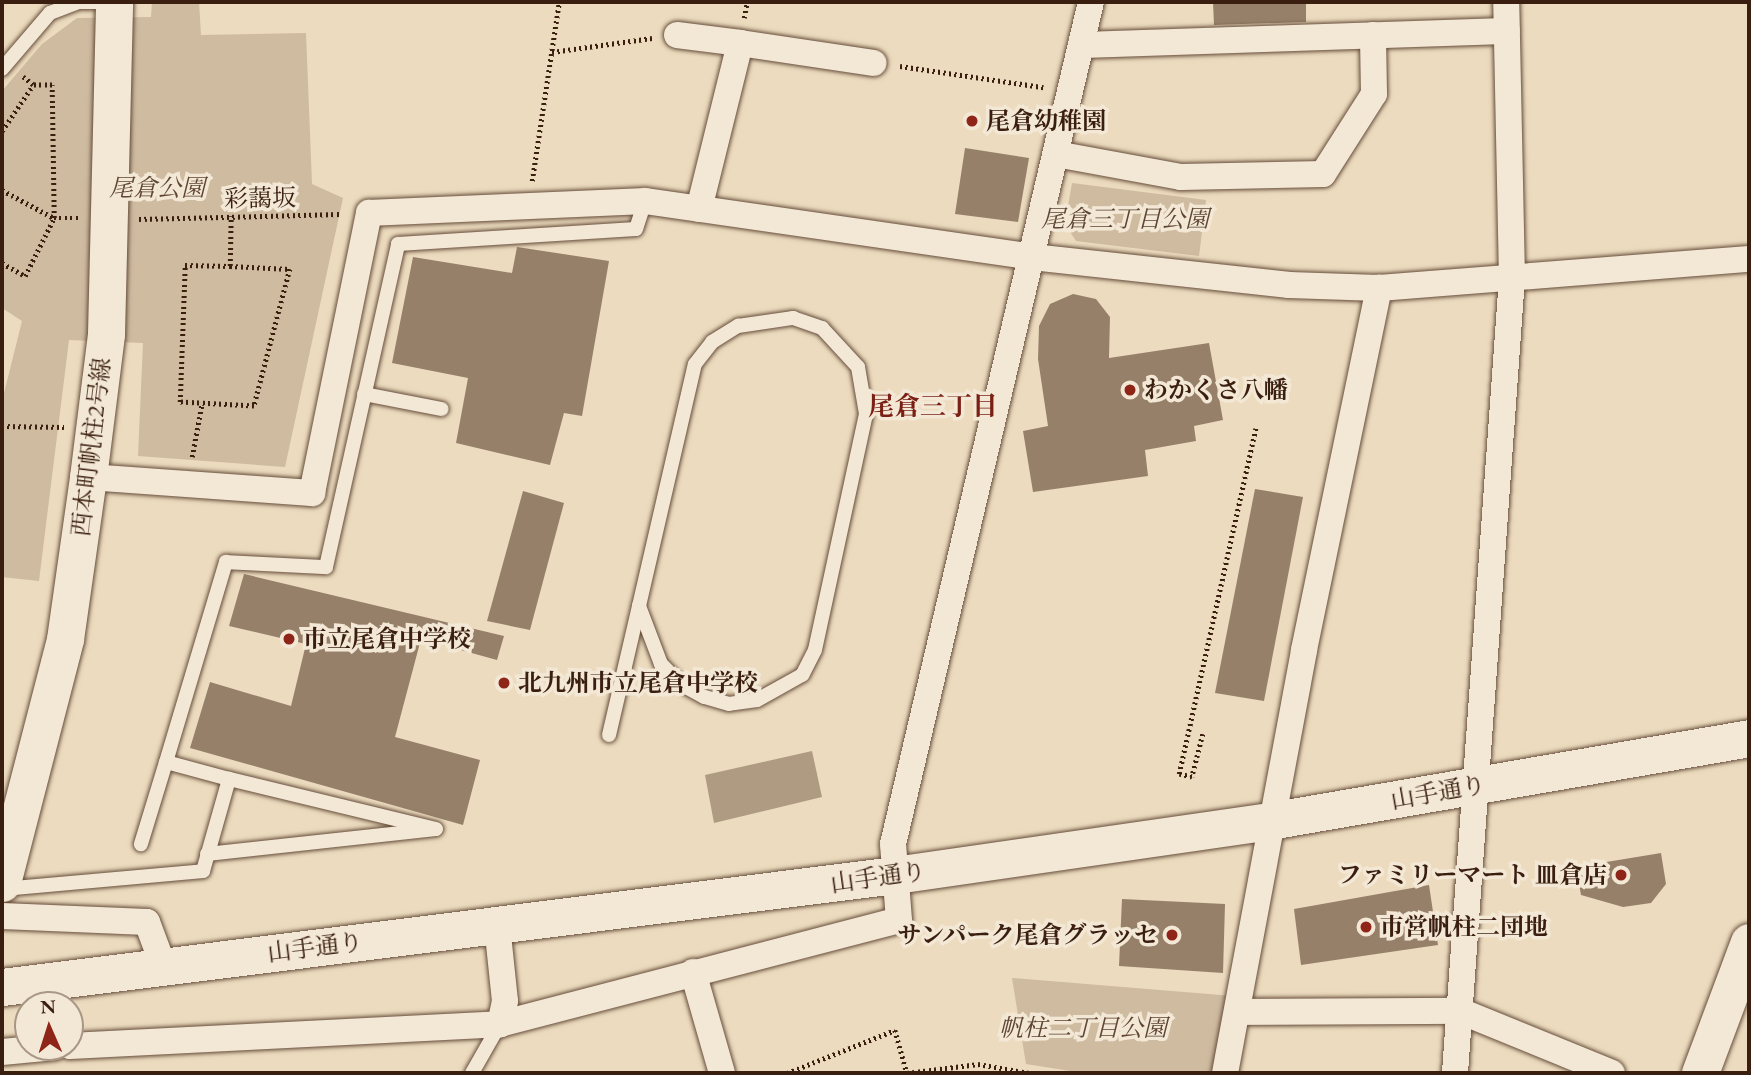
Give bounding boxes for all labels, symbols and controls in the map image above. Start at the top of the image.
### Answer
place label: 尾倉幼稚園 [986,107,1106,135]
marker: 尾倉幼稚園 [964,113,980,129]
park label: 尾倉公園 [109,174,205,202]
street label: 彩藹坂 [224,183,296,213]
park label: 尾倉三丁目公園 [1041,205,1209,233]
street label: 西本町帆柱2号線 [66,356,116,538]
place label: わかくさ八幡 [1144,376,1288,404]
marker: わかくさ八幡 [1122,382,1138,398]
district label: 尾倉三丁目 [868,391,998,423]
place label: 市立尾倉中学校 [303,625,471,653]
marker: 市立尾倉中学校 [281,631,297,647]
place label: 北九州市立尾倉中学校 [518,669,758,697]
marker: 北九州市立尾倉中学校 [496,675,512,691]
street label: 山手通り [1388,769,1488,815]
street label: 山手通り [828,856,928,898]
place label: ファミリーマート 皿倉店 [1337,861,1607,889]
marker: ファミリーマート 皿倉店 [1613,867,1629,883]
place label: 市営帆柱二団地 [1380,913,1548,941]
marker: 市営帆柱二団地 [1358,919,1374,935]
place label: サンパーク尾倉グラッセ [894,921,1158,949]
street label: 山手通り [266,927,364,967]
marker: サンパーク尾倉グラッセ [1164,927,1180,943]
north arrow [14,991,84,1061]
text: N [40,994,56,1019]
park label: 帆柱二丁目公園 [999,1014,1167,1042]

